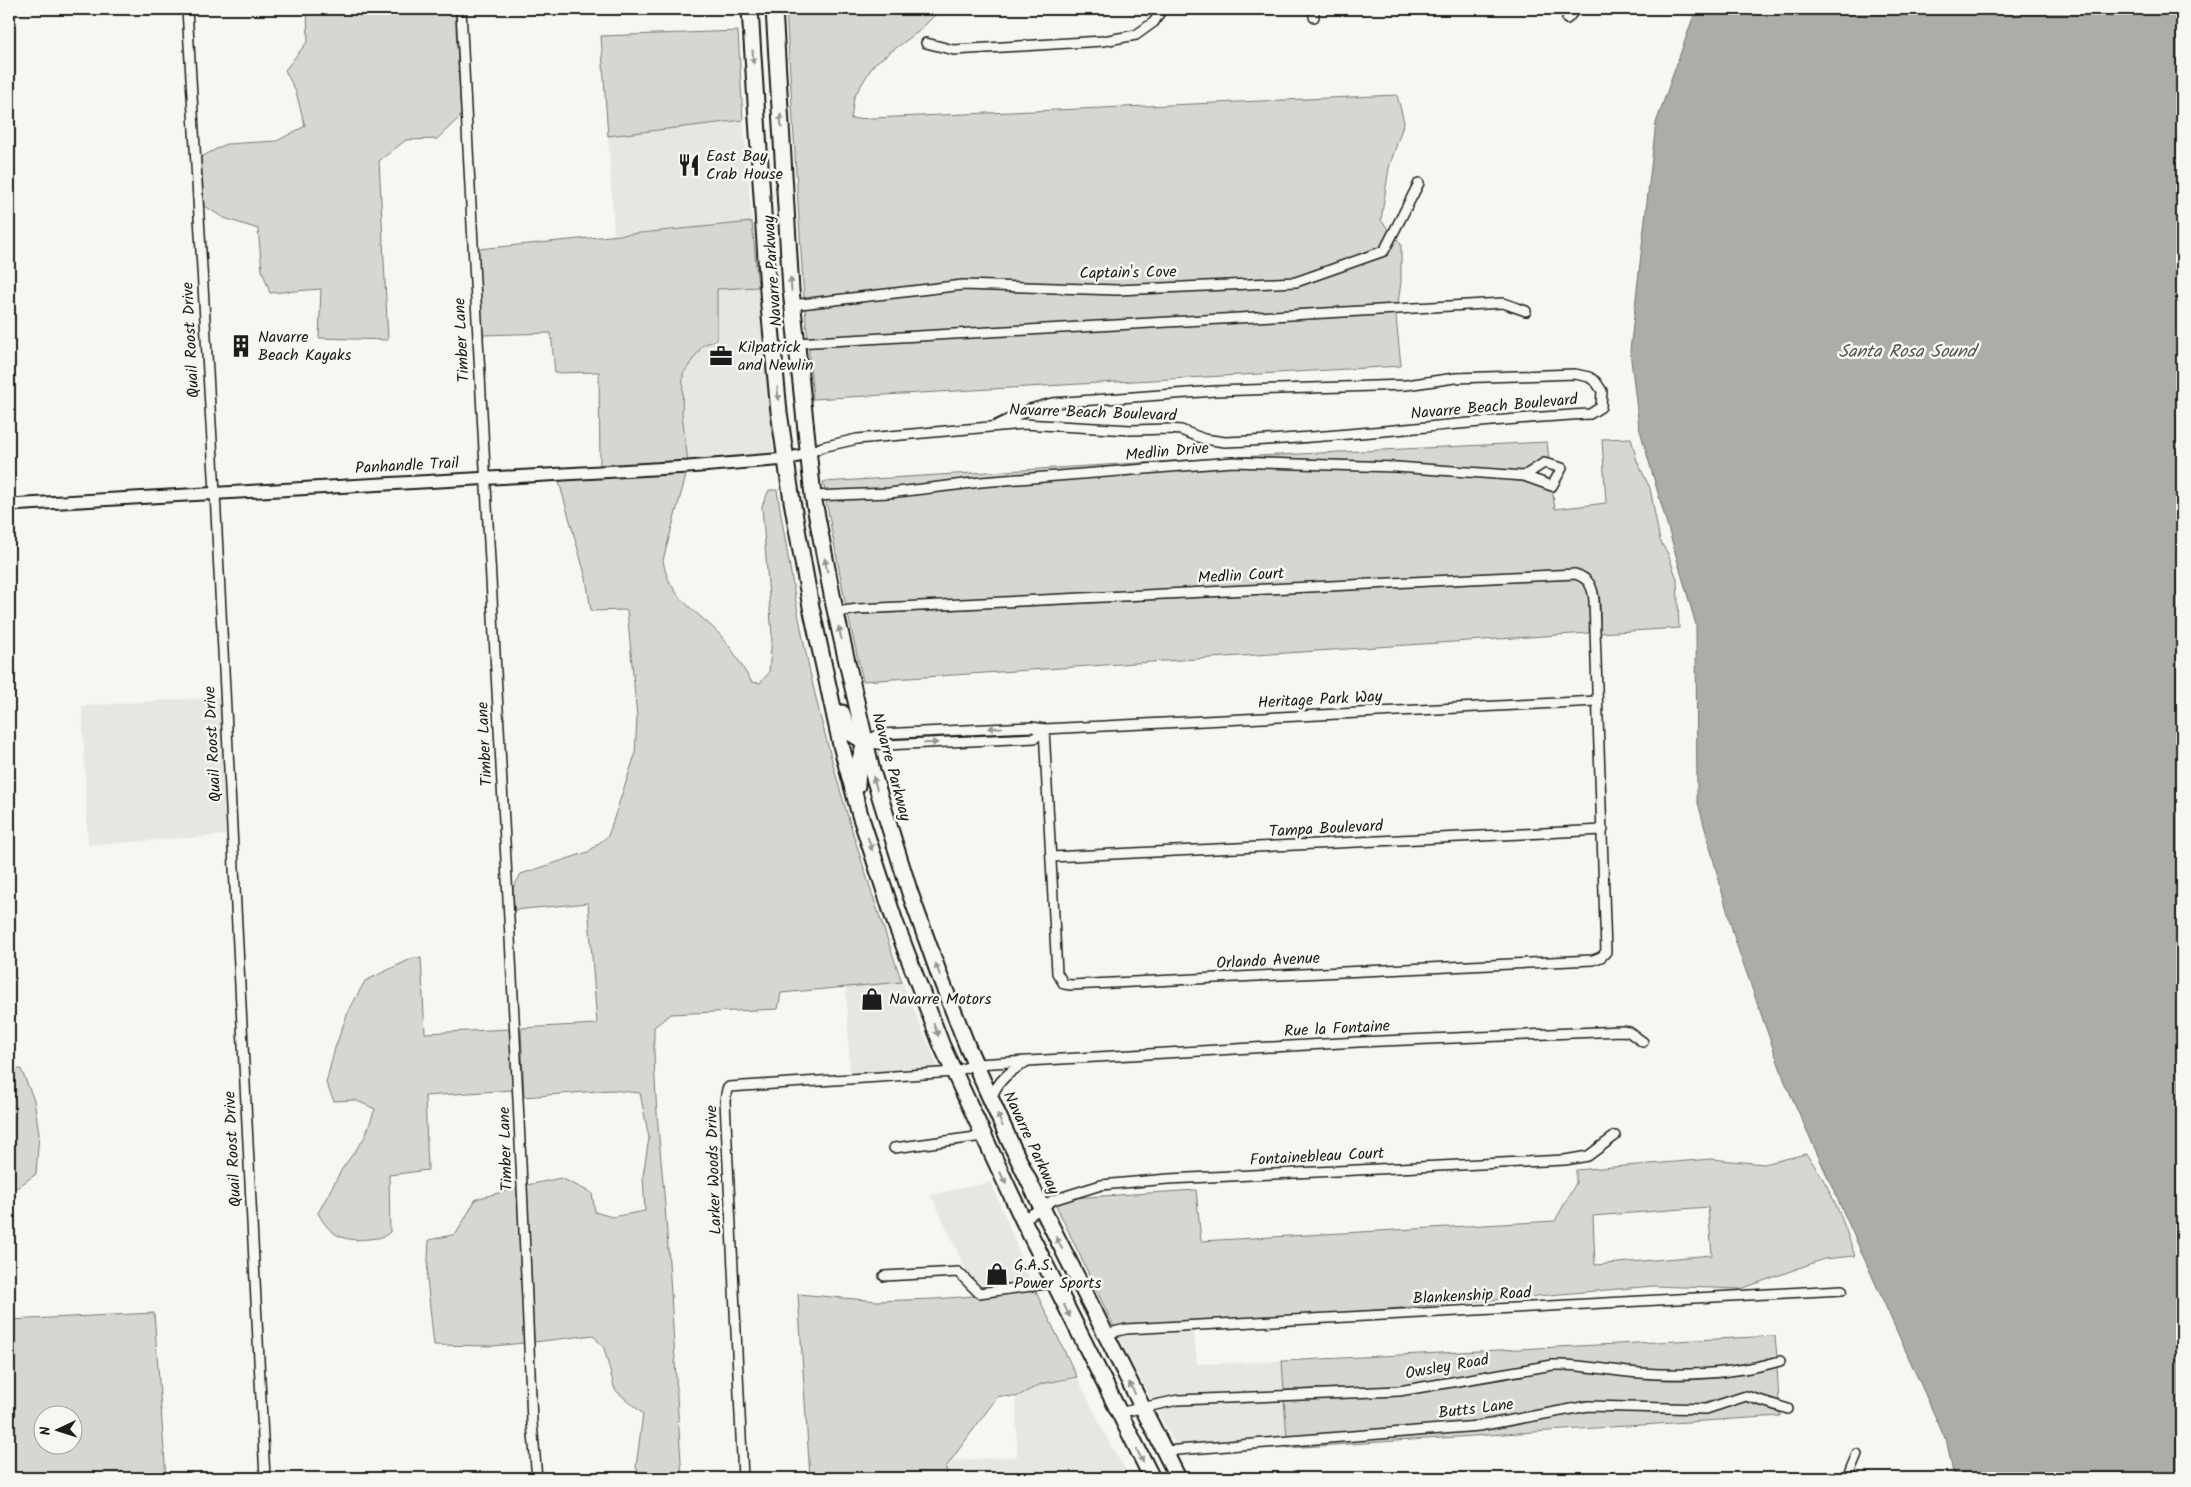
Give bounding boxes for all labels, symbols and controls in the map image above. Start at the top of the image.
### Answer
one-way arrow [749,50,757,66]
one-way arrow [776,113,784,129]
place label: East Bay Crab House [706,144,783,187]
restaurant icon: East Bay Crab House [676,152,702,178]
street label: Navarre Parkway [757,214,789,328]
street label: Captain's Cove [1079,260,1177,286]
one-way arrow [786,275,794,291]
street label: Quail Roost Drive [175,281,207,399]
street label: Timber Lane [447,297,477,383]
place label: Navarre Beach Kayaks [258,325,351,368]
building icon: Navarre Beach Kayaks [228,333,254,359]
place label: Kilpatrick and Newlin [738,335,814,378]
water label: Santa Rosa Sound [1838,338,1980,367]
office icon: Kilpatrick and Newlin [708,343,734,369]
one-way arrow [774,386,782,402]
street label: Navarre Beach Boulevard [1409,387,1580,427]
street label: Navarre Beach Boulevard [1009,398,1178,428]
street label: Medlin Drive [1124,436,1210,468]
street label: Panhandle Trail [354,451,460,481]
one-way arrow [822,557,830,572]
street label: Medlin Court [1197,561,1286,591]
one-way arrow [836,626,844,641]
street label: Heritage Park Way [1257,684,1383,716]
street label: Quail Roost Drive [197,685,229,803]
street label: Timber Lane [470,701,500,787]
street label: Navarre Parkway [864,710,918,825]
one-way arrow [987,725,1003,733]
one-way arrow [923,738,939,746]
one-way arrow [871,775,879,790]
street label: Tampa Boulevard [1268,813,1385,844]
one-way arrow [866,837,874,852]
street label: Orlando Avenue [1216,946,1320,976]
one-way arrow [934,962,942,977]
shop icon: Navarre Motors [859,986,885,1012]
place label: Navarre Motors [889,987,991,1012]
street label: Rue la Fontaine [1283,1014,1391,1044]
one-way arrow [932,1023,940,1038]
street label: Navarre Parkway [996,1087,1066,1199]
street label: Quail Roost Drive [217,1090,249,1208]
street label: Larker Woods Drive [699,1105,729,1235]
street label: Timber Lane [492,1106,520,1192]
one-way arrow [996,1113,1004,1128]
street label: Fontainebleau Court [1249,1141,1386,1173]
one-way arrow [999,1171,1007,1185]
one-way arrow [1055,1236,1063,1250]
place label: G.A.S. Power Sports [1014,1253,1101,1296]
shop icon: G.A.S. Power Sports [984,1261,1010,1287]
street label: Blankenship Road [1412,1280,1533,1312]
one-way arrow [1063,1303,1072,1318]
street label: Owsley Road [1403,1347,1492,1387]
one-way arrow [1128,1381,1136,1395]
street label: Butts Lane [1437,1392,1515,1426]
north arrow [32,1404,82,1454]
text: N [35,1426,57,1436]
one-way arrow [1136,1449,1144,1463]

